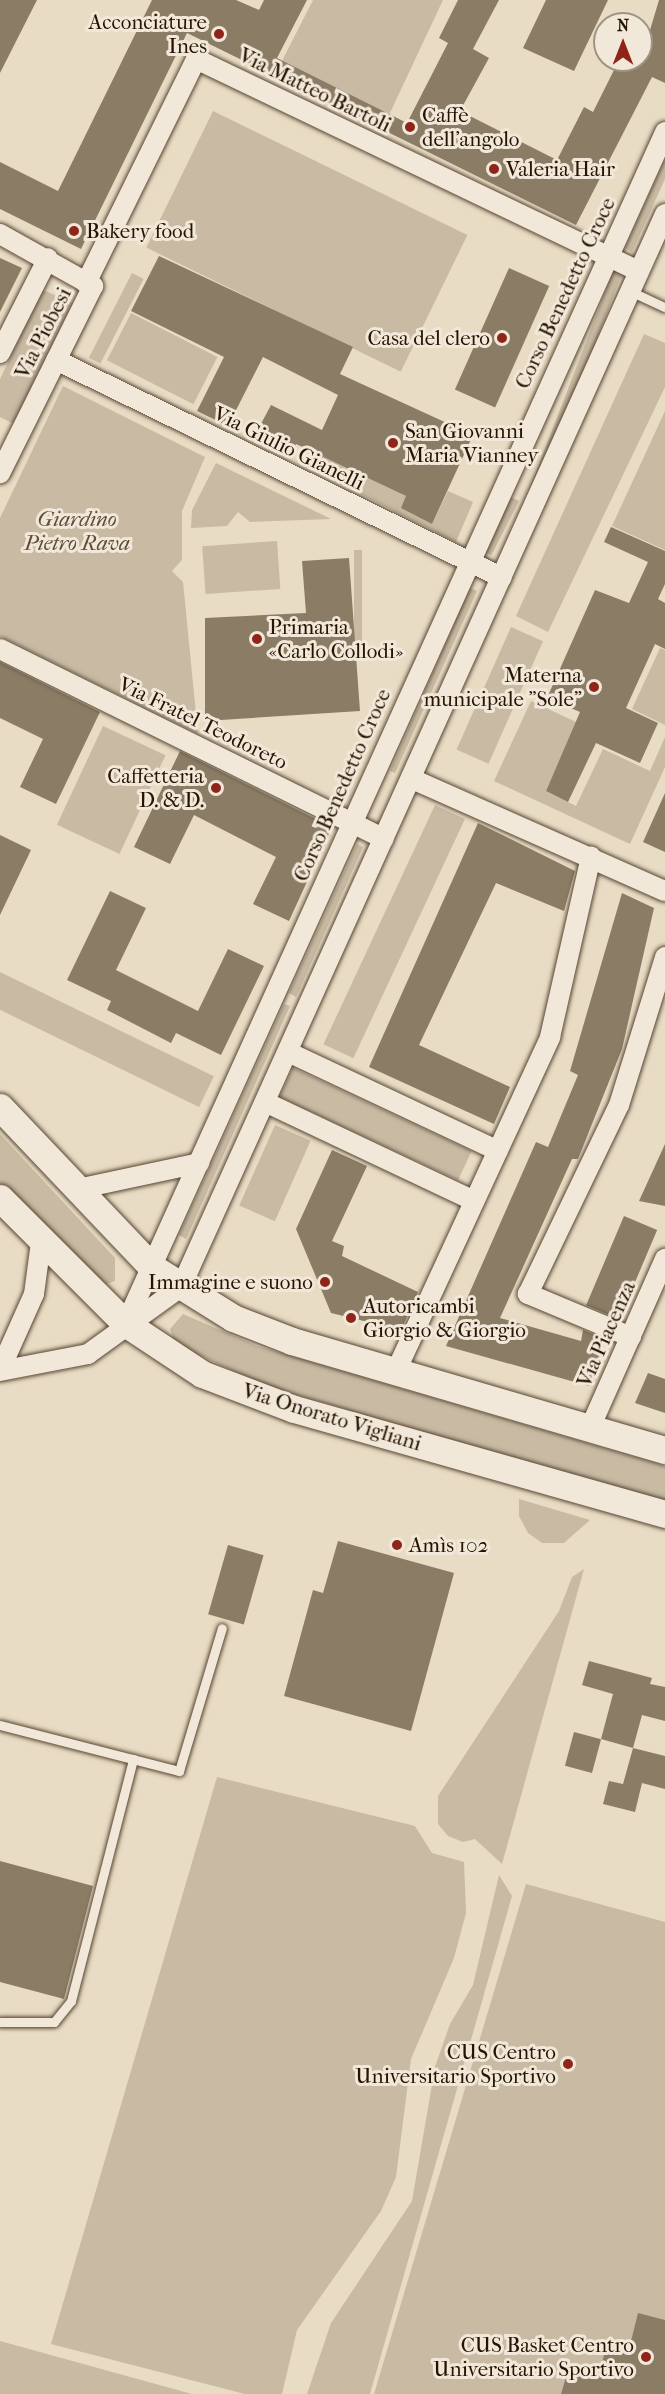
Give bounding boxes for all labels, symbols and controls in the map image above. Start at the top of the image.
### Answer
place label: Acconciature Ines [89,9,207,59]
north arrow [593,12,653,72]
text: N [617,16,629,35]
marker: Acconciature Ines [212,27,226,41]
street label: Via Matteo Bartoli [235,42,395,138]
place label: Caffè dell'angolo [422,102,519,152]
marker: Caffè dell'angolo [403,120,417,134]
place label: Valeria Hair [506,156,615,182]
marker: Valeria Hair [487,162,501,176]
street label: Corso Benedetto Croce [510,193,620,393]
place label: Bakery food [86,218,194,244]
marker: Bakery food [67,224,81,238]
street label: Via Piobesi [9,283,77,383]
place label: Casa del clero [367,325,490,351]
marker: Casa del clero [495,331,509,345]
street label: Via Giulio Gianelli [209,401,369,495]
place label: San Giovanni Maria Vianney [405,418,538,468]
marker: San Giovanni Maria Vianney [386,436,400,450]
park label: Giardino Pietro Rava [24,506,130,556]
place label: Primaria «Carlo Collodi» [269,614,403,664]
marker: Primaria «Carlo Collodi» [250,632,264,646]
place label: Materna municipale "Sole" [424,662,582,712]
street label: Via Fratel Teodoreto [114,671,292,775]
marker: Materna municipale "Sole" [587,680,601,694]
street label: Corso Benedetto Croce [288,685,396,885]
place label: Caffetteria D. & D. [107,763,204,813]
marker: Caffetteria D. & D. [209,781,223,795]
place label: Immagine e suono [148,1269,313,1295]
marker: Immagine e suono [318,1275,332,1289]
street label: Via Piacenza [571,1277,641,1391]
place label: Autoricambi Giorgio & Giorgio [363,1293,526,1343]
marker: Autoricambi Giorgio & Giorgio [344,1311,358,1325]
street label: Via Onorato Vigliani [240,1378,424,1456]
place label: Amìs 102 [409,1532,488,1558]
marker: Amìs 102 [390,1538,404,1552]
place label: CUS Centro Universitario Sportivo [355,2039,556,2089]
marker: CUS Centro Universitario Sportivo [561,2057,575,2071]
place label: CUS Basket Centro Universitario Sportivo [433,2332,634,2382]
marker: CUS Basket Centro Universitario Sportivo [639,2350,653,2364]

